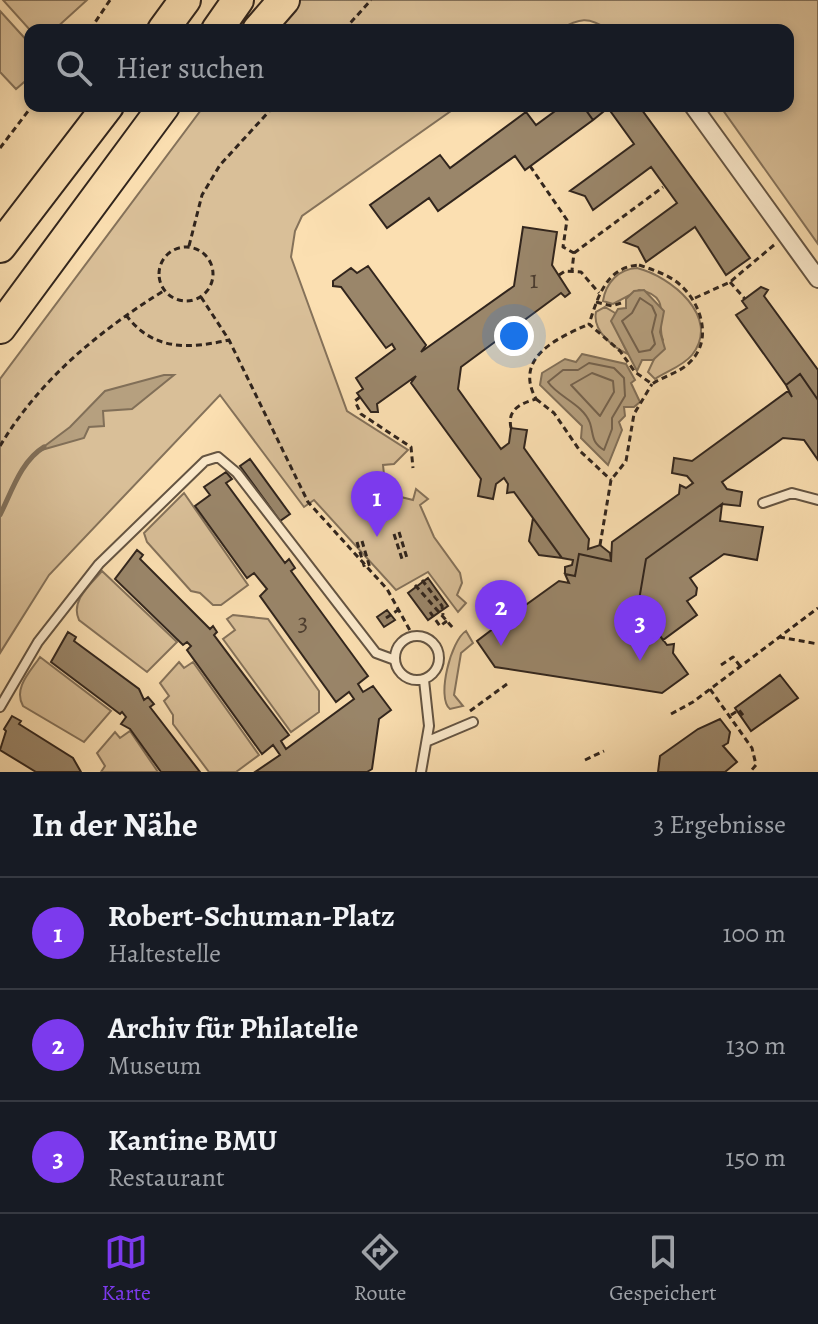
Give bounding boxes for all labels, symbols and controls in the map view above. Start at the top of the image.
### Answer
search box [24,24,794,112]
icon: search [52,46,96,90]
text: Hier suchen [116,48,265,88]
house number: 1 [530,262,539,297]
your location [494,316,534,356]
pin: 1 [351,471,403,537]
pin: 2 [475,580,527,646]
pin: 3 [614,595,666,661]
house number: 3 [298,604,308,639]
text: In der Nähe [32,801,198,848]
text: 3 Ergebnisse [653,807,786,842]
text: Robert-Schuman-Platz [108,896,395,936]
text: 1 [53,916,63,951]
text: 100 m [723,916,786,951]
text: Haltestelle [108,936,221,971]
text: Archiv für Philatelie [108,1008,358,1048]
text: 2 [52,1028,64,1063]
text: 130 m [726,1028,786,1063]
text: Museum [108,1048,201,1083]
text: Kantine BMU [108,1120,277,1160]
text: 3 [52,1140,64,1175]
text: 150 m [725,1140,786,1175]
text: Restaurant [108,1160,225,1195]
tab: Karte [101,1230,151,1308]
tab: Route [354,1230,406,1308]
tab: Gespeichert [609,1230,717,1308]

